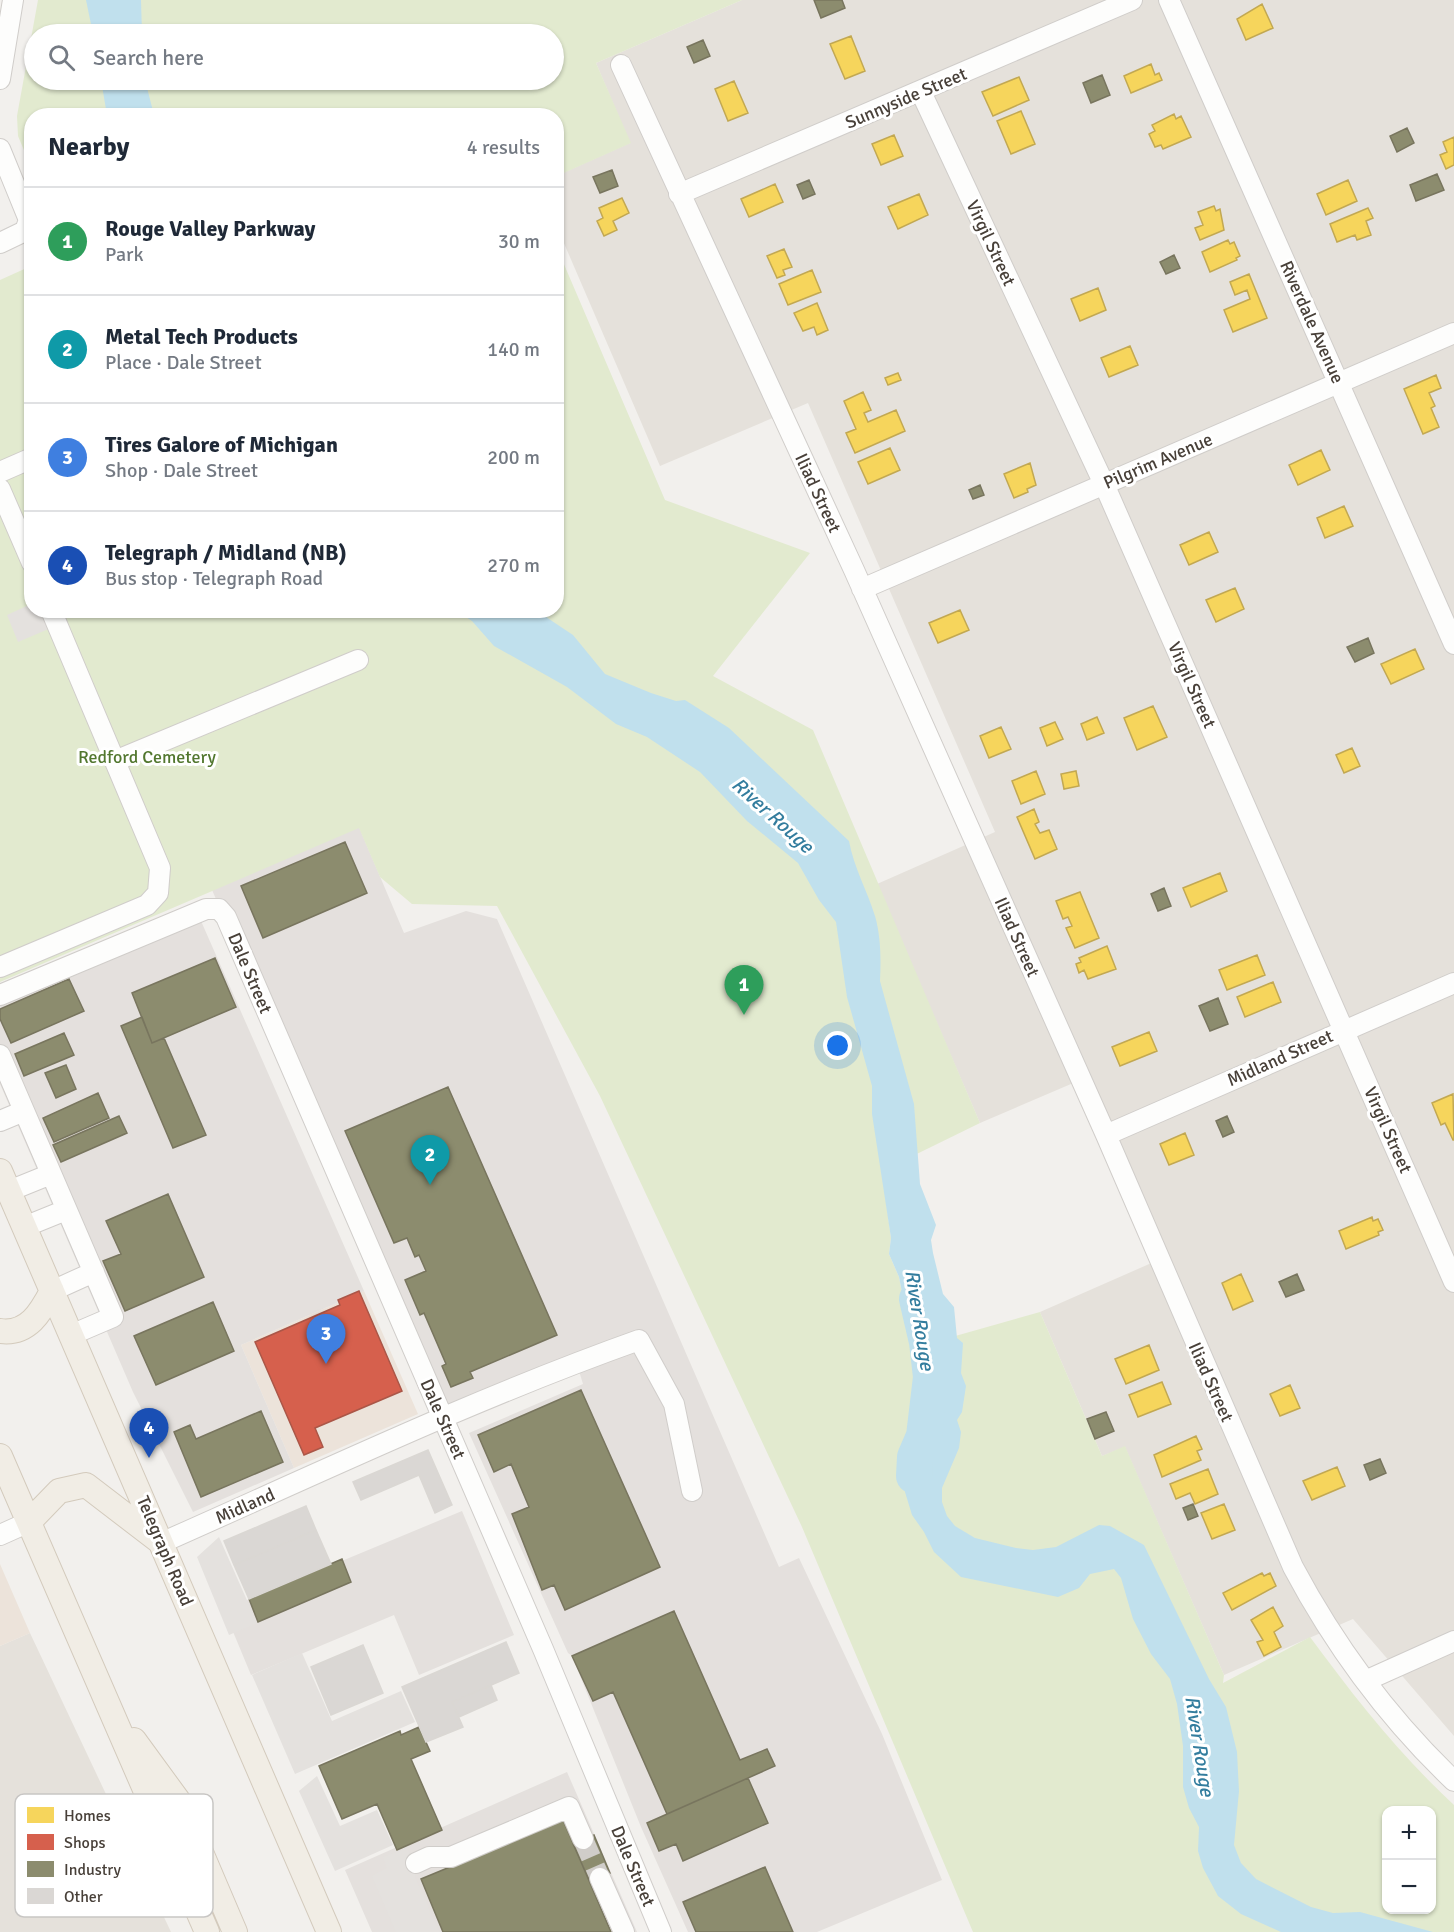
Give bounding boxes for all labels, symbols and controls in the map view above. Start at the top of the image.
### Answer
search box [24,24,564,90]
icon: search [45,41,78,74]
text: Search here [93,44,204,71]
street label: Sunnyside Street [842,63,970,133]
text: Nearby [48,131,129,163]
text: 4 results [467,135,540,160]
street label: Virgil Street [962,197,1020,289]
text: Rouge Valley Parkway [105,215,316,242]
text: 1 [62,229,73,254]
text: 30 m [498,229,540,254]
text: Park [105,242,143,267]
street label: Riverdale Avenue [1275,257,1349,387]
text: Metal Tech Products [105,323,298,350]
text: 2 [62,337,73,362]
text: 140 m [487,337,540,362]
text: Place · Dale Street [105,350,262,375]
street label: Pilgrim Avenue [1100,428,1216,494]
text: Tires Galore of Michigan [105,431,338,458]
text: 3 [62,445,73,470]
text: 200 m [487,445,540,470]
street label: Iliad Street [790,450,846,536]
text: Shop · Dale Street [105,458,258,483]
text: Telegraph / Midland (NB) [105,539,347,566]
text: 4 [62,553,73,578]
text: 270 m [487,553,540,578]
text: Bus stop · Telegraph Road [105,566,323,591]
street label: Virgil Street [1163,638,1221,732]
park label: Redford Cemetery [78,746,217,768]
water label: River Rouge [727,772,819,859]
street label: Iliad Street [990,894,1044,980]
street label: Dale Street [223,929,277,1017]
pin: 1 [724,966,764,1015]
street label: Midland Street [1224,1025,1336,1091]
your location [823,1031,852,1060]
street label: Virgil Street [1359,1083,1417,1177]
pin: 2 [410,1136,450,1185]
water label: River Rouge [899,1268,940,1373]
pin: 3 [306,1314,346,1364]
street label: Iliad Street [1184,1339,1238,1425]
street label: Dale Street [416,1375,470,1463]
pin: 4 [130,1408,168,1458]
street label: Midland [212,1483,278,1529]
street label: Telegraph Road [132,1493,198,1609]
water label: River Rouge [1179,1694,1220,1799]
legend [15,1794,213,1917]
text: Homes [64,1806,111,1826]
map controls [1382,1806,1436,1914]
button: + [1382,1806,1436,1860]
street label: Dale Street [606,1822,660,1910]
text: Shops [64,1833,105,1853]
text: Industry [64,1860,122,1880]
button: − [1382,1860,1436,1914]
text: Other [64,1887,103,1907]

